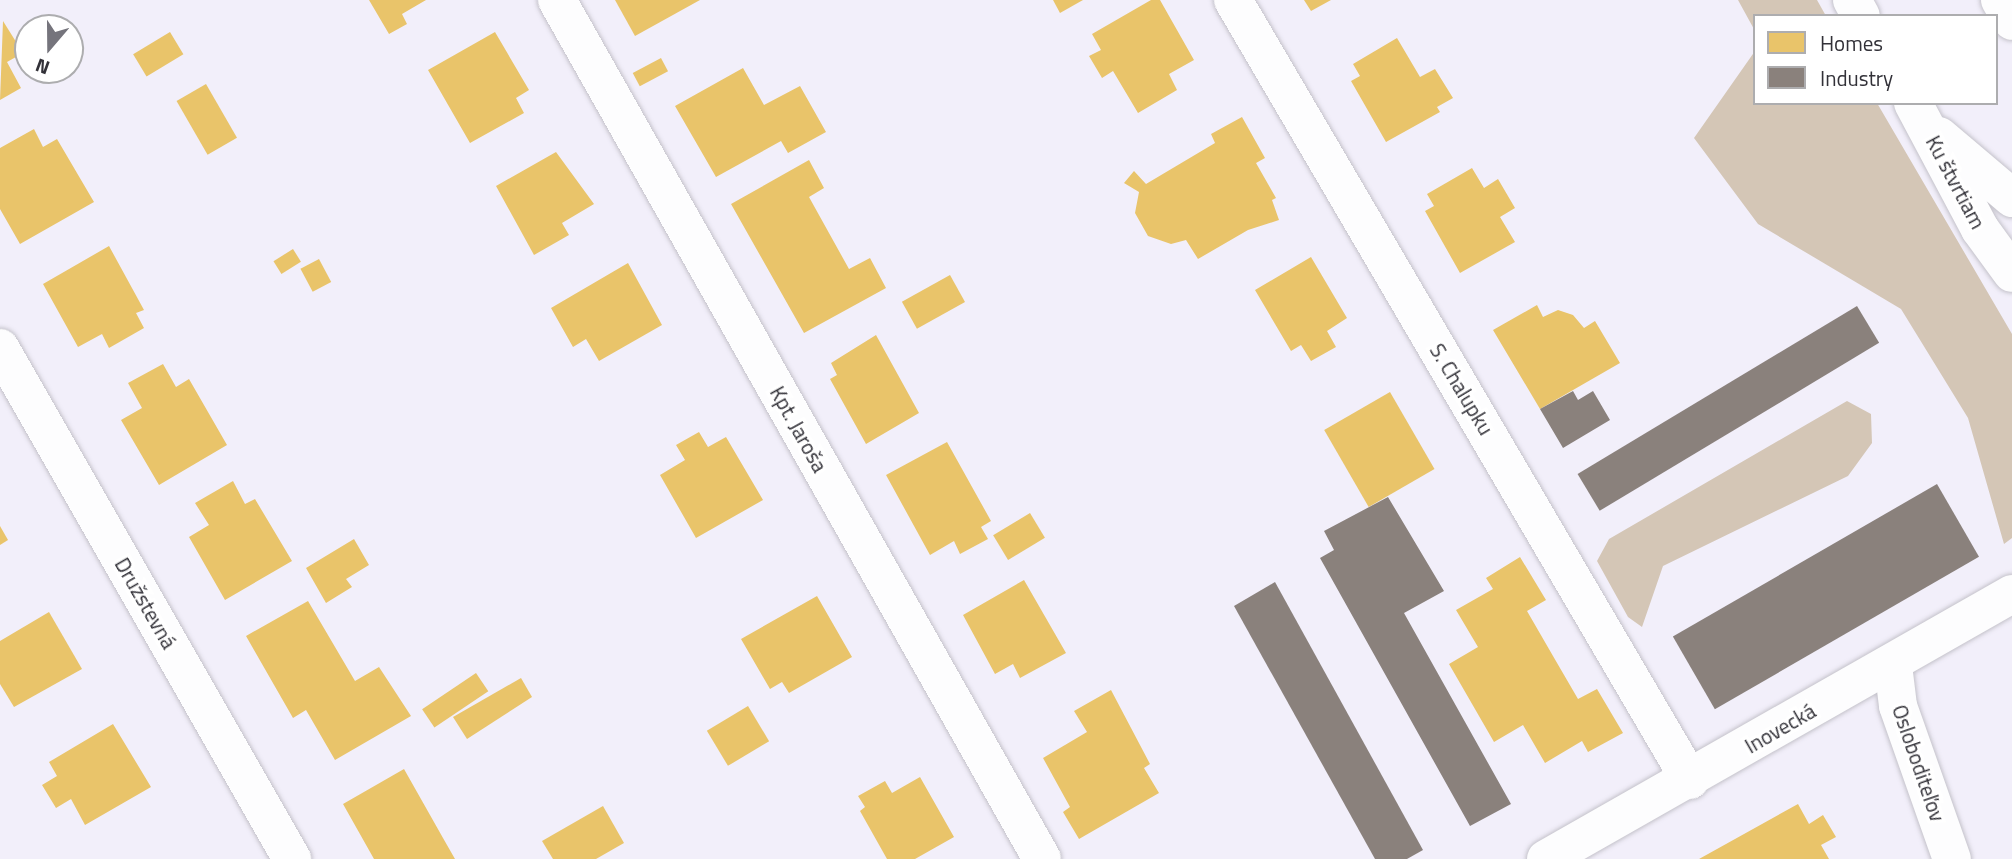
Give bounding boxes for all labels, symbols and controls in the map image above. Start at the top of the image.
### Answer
north arrow [14,14,84,84]
legend [1753,14,1998,105]
text: Homes [1820,27,1883,59]
text: N [31,51,53,83]
text: Industry [1820,62,1893,94]
street label: Ku štvrtiam [1921,131,1991,233]
street label: S. Chalupku [1425,339,1499,439]
street label: Kpt. Jaroša [765,382,833,476]
street label: Družstevná [110,553,182,653]
street label: Inovecká [1740,698,1820,758]
street label: Osloboditeľov [1887,701,1951,825]

